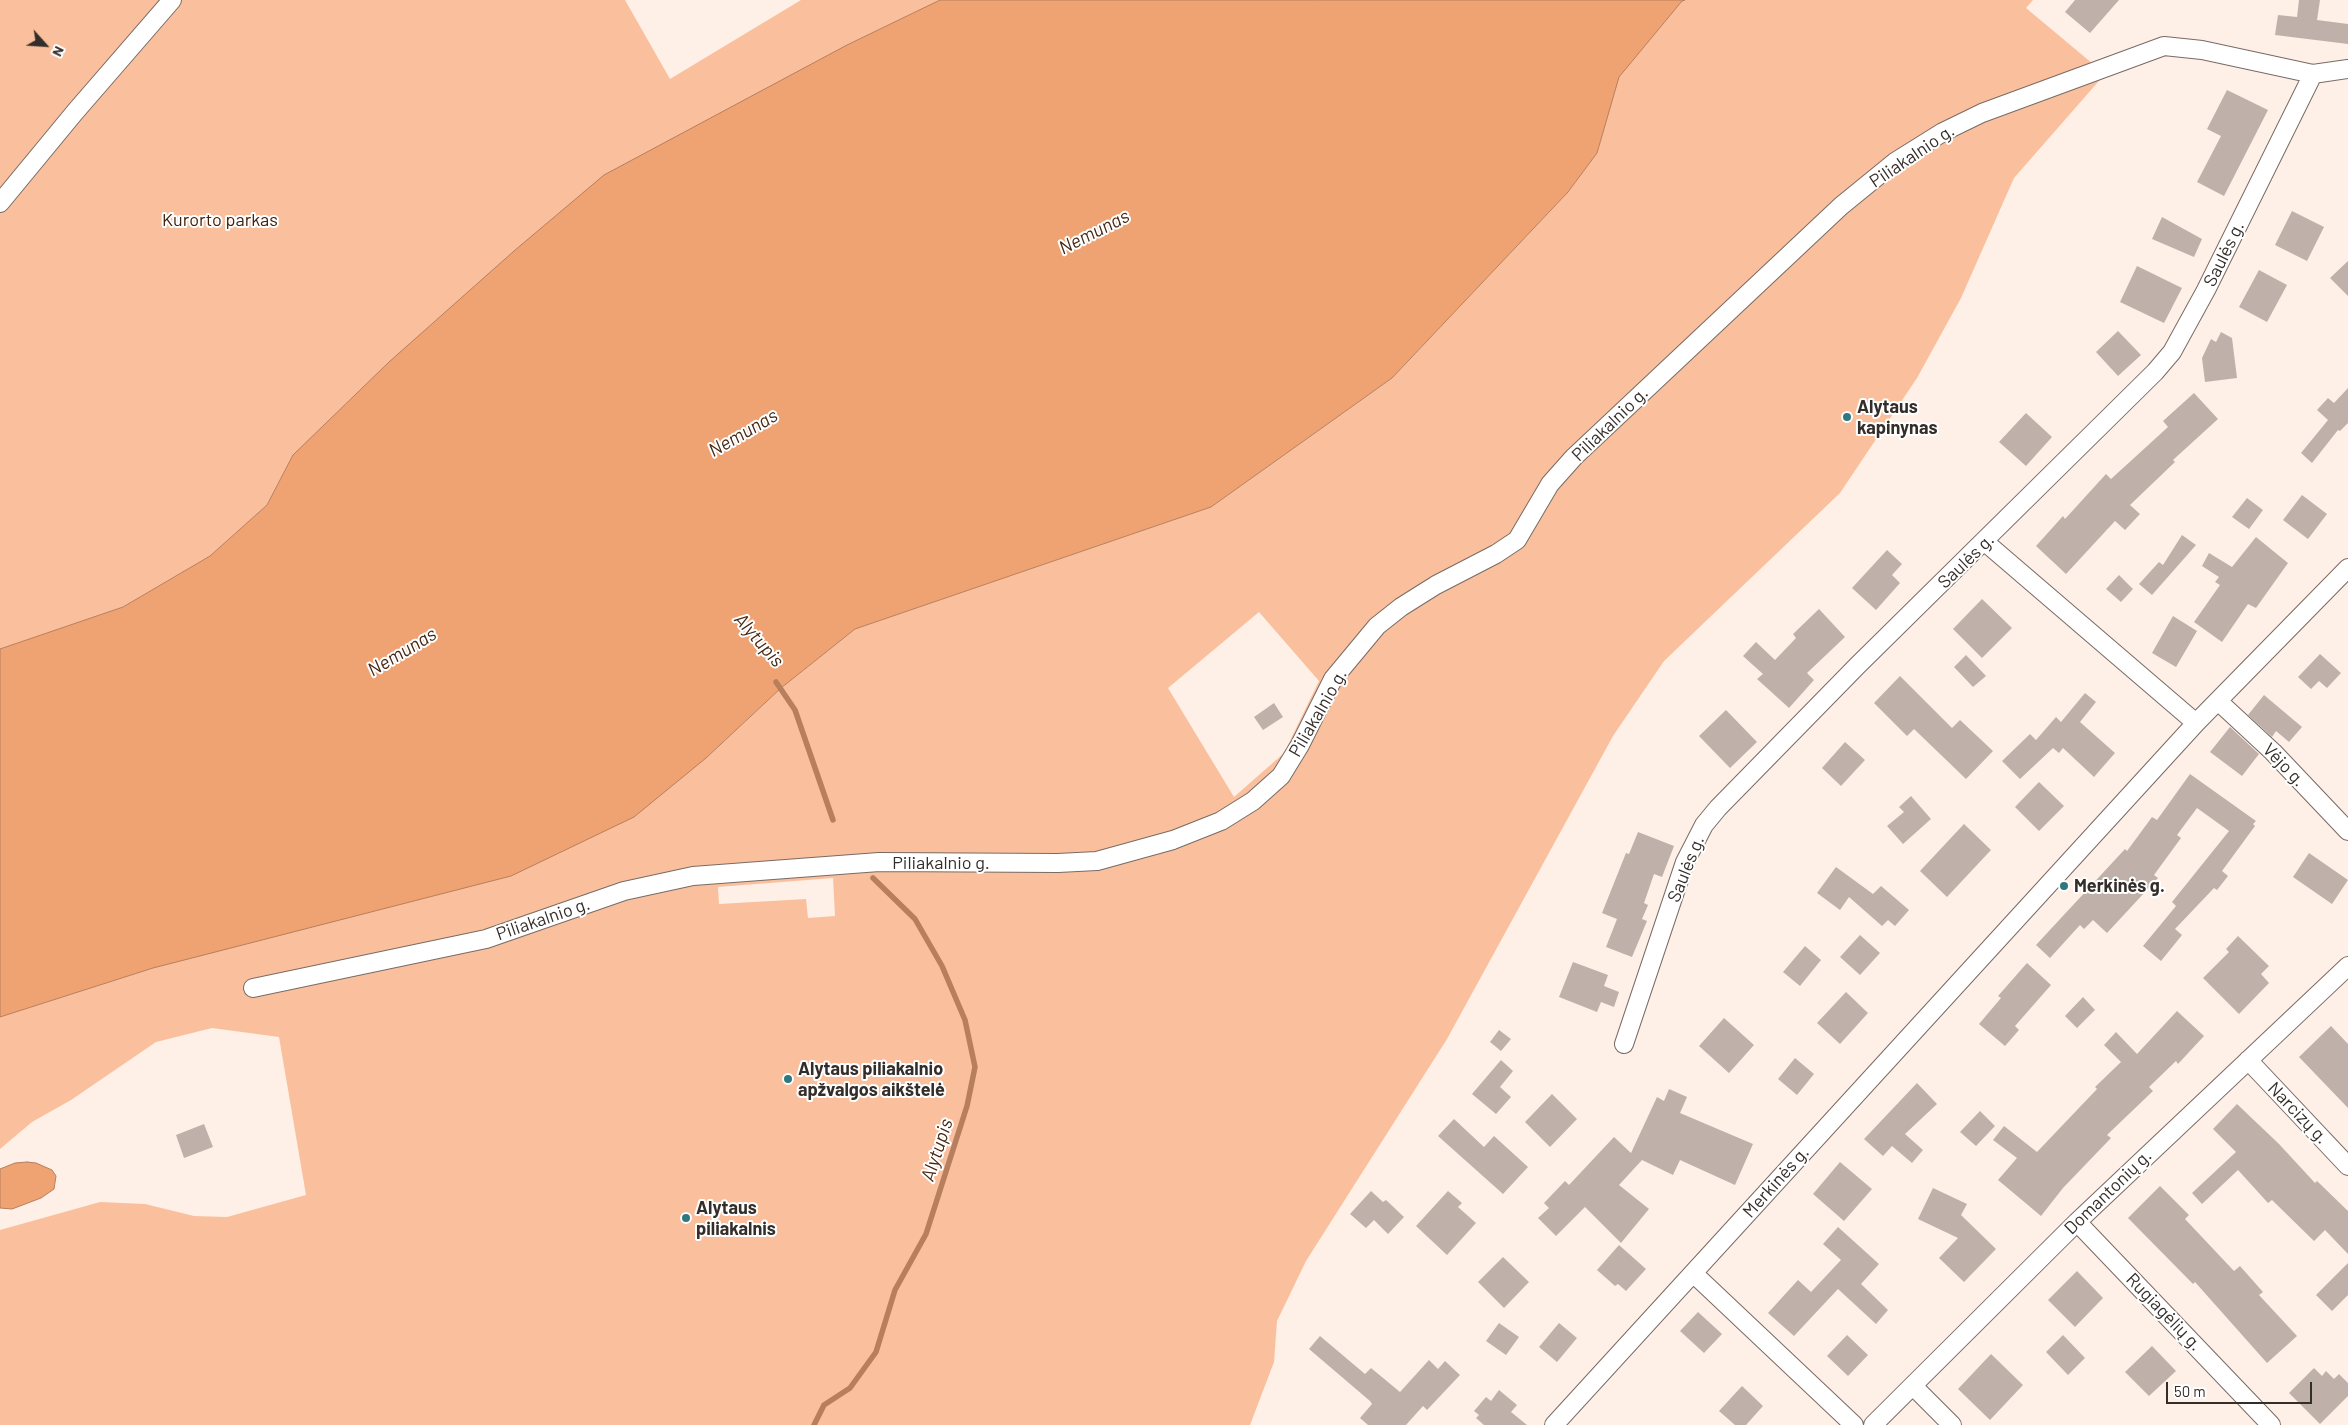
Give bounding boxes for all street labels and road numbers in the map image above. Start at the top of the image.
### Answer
street label: Piliakalnio g. [1865,120,1959,192]
street label: Saulės g. [2199,218,2249,290]
street label: Piliakalnio g. [1567,382,1653,466]
street label: Saulės g. [1933,529,1999,593]
street label: Piliakalnio g. [1284,665,1352,761]
street label: Vėjo g. [2258,739,2310,791]
street label: Saulės g. [1663,833,1709,905]
street label: Piliakalnio g. [892,852,990,874]
street label: Piliakalnio g. [493,893,593,945]
street label: Narcizų g. [2263,1078,2333,1148]
street label: Merkinės g. [1738,1142,1814,1222]
street label: Domantonių g. [2060,1145,2156,1239]
street label: Rugiagėlių g. [2122,1269,2206,1355]

